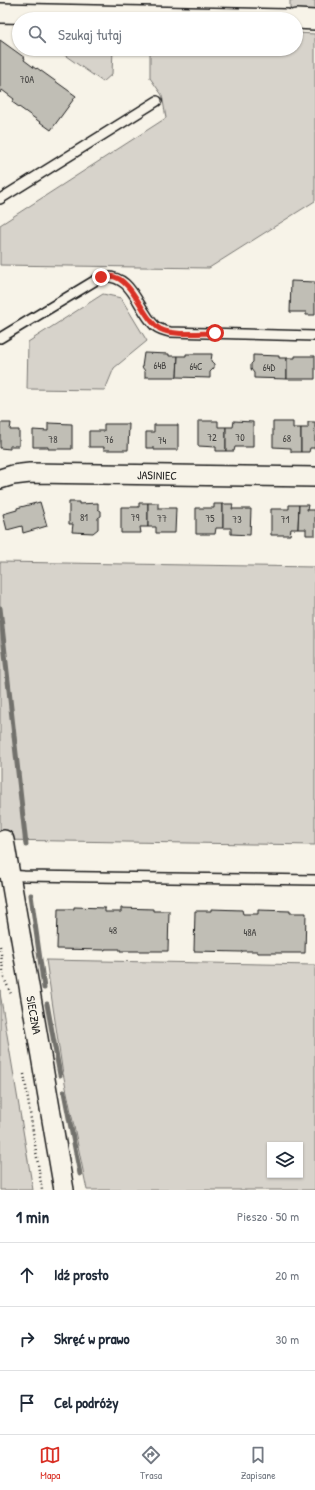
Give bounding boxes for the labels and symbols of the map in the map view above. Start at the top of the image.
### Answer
house number: 70A [20,73,34,86]
route end [92,268,110,286]
route start [206,324,224,342]
house number: 64B [154,359,166,372]
house number: 64C [189,360,203,373]
house number: 64D [263,361,275,374]
house number: 72 [207,431,217,444]
house number: 70 [235,431,245,444]
house number: 68 [283,432,291,445]
house number: 78 [48,433,58,446]
house number: 76 [105,433,113,446]
house number: 74 [158,434,167,447]
street label: JASINIEC [137,466,177,484]
house number: 81 [80,511,88,524]
house number: 79 [131,511,140,524]
house number: 77 [157,512,167,525]
house number: 75 [205,512,215,525]
house number: 73 [232,513,242,526]
house number: 71 [281,513,290,526]
house number: 48 [109,924,117,937]
house number: 48A [244,926,257,939]
street label: SIECZNA [22,995,46,1036]

